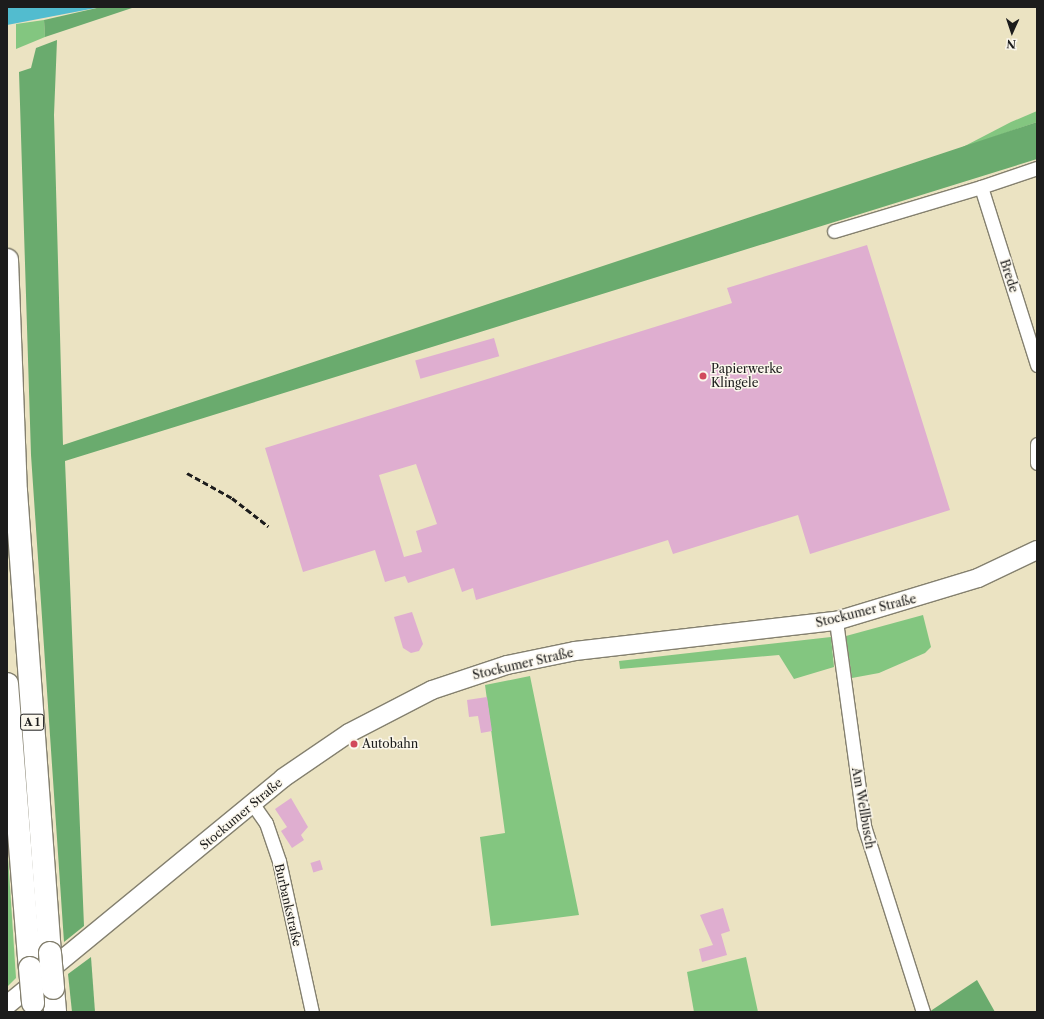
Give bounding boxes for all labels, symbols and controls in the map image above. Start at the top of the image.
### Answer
north arrow [992,12,1032,52]
text: N [1006,37,1017,51]
street label: Brede [997,258,1021,294]
place label: Papierwerke Klingele [711,362,782,390]
marker: Papierwerke Klingele [698,371,708,381]
street label: Stockumer Straße [814,592,918,630]
street label: Stockumer Straße [471,645,575,683]
road number: A 1 [19,713,45,731]
place label: Autobahn [362,737,418,751]
marker: Autobahn [349,739,359,749]
street label: Am Wellbusch [849,766,877,850]
street label: Stockumer Straße [197,775,285,853]
street label: Burbankstraße [271,862,305,948]

